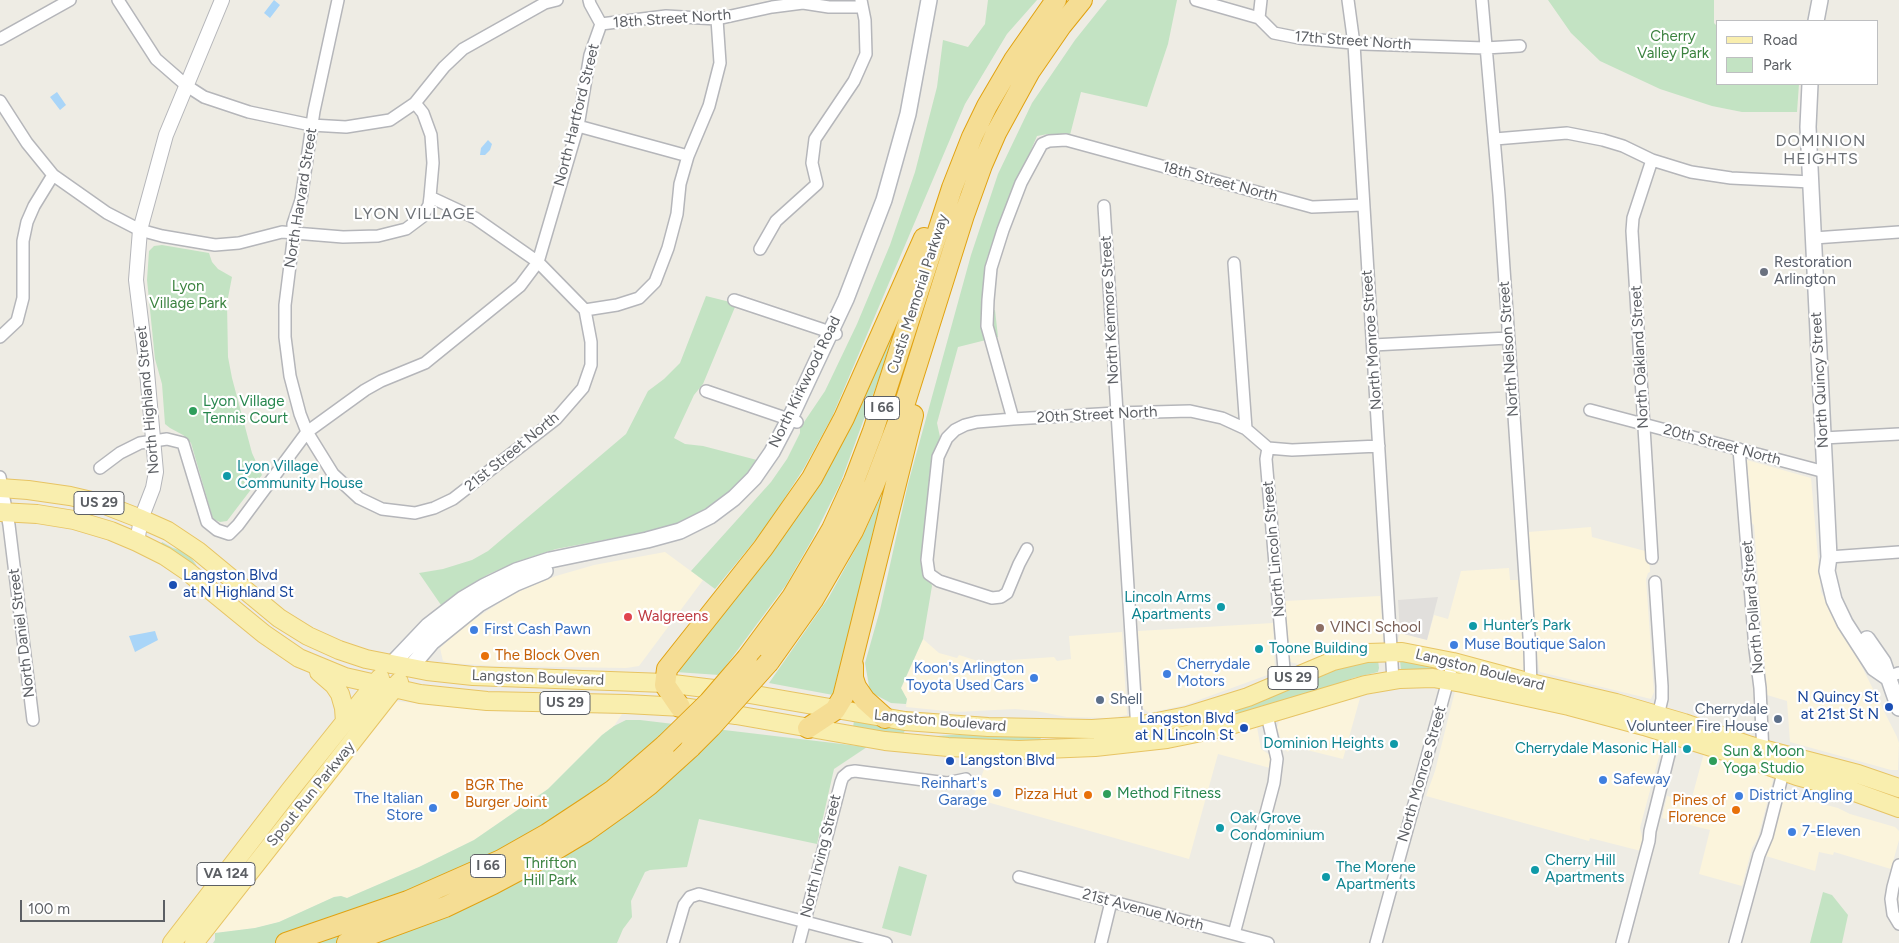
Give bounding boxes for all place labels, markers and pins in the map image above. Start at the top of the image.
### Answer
place label: Restoration Arlington [1774,254,1852,289]
marker: Restoration Arlington [1758,266,1770,278]
place label: Lyon Village Tennis Court [203,393,288,428]
marker: Lyon Village Tennis Court [187,405,199,417]
place label: Lyon Village Community House [237,458,363,493]
marker: Lyon Village Community House [221,470,233,482]
place label: Langston Blvd at N Highland St [183,567,294,602]
marker: Langston Blvd at N Highland St [167,579,179,591]
place label: Lincoln Arms Apartments [1124,589,1211,624]
marker: Lincoln Arms Apartments [1215,601,1227,613]
place label: Walgreens [638,608,708,626]
marker: Walgreens [622,611,634,623]
place label: Hunter’s Park [1483,617,1571,635]
place label: VINCI School [1330,619,1421,637]
marker: Hunter’s Park [1467,620,1479,632]
place label: First Cash Pawn [484,621,591,639]
marker: VINCI School [1314,622,1326,634]
marker: First Cash Pawn [468,624,480,636]
place label: Muse Boutique Salon [1464,636,1605,654]
marker: Muse Boutique Salon [1448,639,1460,651]
place label: Toone Building [1269,640,1368,658]
marker: Toone Building [1253,643,1265,655]
place label: The Block Oven [495,647,600,665]
marker: The Block Oven [479,650,491,662]
place label: Cherrydale Motors [1177,656,1250,691]
place label: Koon's Arlington Toyota Used Cars [906,660,1024,695]
marker: Cherrydale Motors [1161,668,1173,680]
marker: Koon's Arlington Toyota Used Cars [1028,672,1040,684]
place label: N Quincy St at 21st St N [1797,689,1879,724]
place label: Shell [1110,691,1142,709]
marker: Shell [1094,694,1106,706]
place label: Cherrydale Volunteer Fire House [1627,701,1768,736]
marker: N Quincy St at 21st St N [1883,701,1895,713]
place label: Langston Blvd at N Lincoln St [1135,710,1234,745]
marker: Cherrydale Volunteer Fire House [1772,713,1784,725]
marker: Langston Blvd at N Lincoln St [1238,722,1250,734]
place label: Dominion Heights [1263,735,1384,753]
marker: Dominion Heights [1388,738,1400,750]
place label: Cherrydale Masonic Hall [1515,740,1677,758]
marker: Cherrydale Masonic Hall [1681,743,1693,755]
place label: Sun & Moon Yoga Studio [1723,743,1804,778]
place label: Langston Blvd [960,752,1055,770]
marker: Langston Blvd [944,755,956,767]
marker: Sun & Moon Yoga Studio [1707,755,1719,767]
place label: Safeway [1613,771,1670,789]
marker: Safeway [1597,774,1609,786]
place label: Reinhart's Garage [921,775,987,810]
place label: BGR The Burger Joint [465,777,547,812]
place label: Method Fitness [1117,785,1221,803]
place label: Pizza Hut [1014,786,1078,804]
marker: Reinhart's Garage [991,787,1003,799]
place label: District Angling [1749,787,1853,805]
marker: Method Fitness [1101,788,1113,800]
marker: BGR The Burger Joint [449,789,461,801]
marker: Pizza Hut [1082,789,1094,801]
place label: The Italian Store [354,790,423,825]
marker: District Angling [1733,790,1745,802]
place label: Pines of Florence [1668,792,1726,827]
marker: The Italian Store [427,802,439,814]
marker: Pines of Florence [1730,804,1742,816]
place label: Oak Grove Condominium [1230,810,1325,845]
marker: Oak Grove Condominium [1214,822,1226,834]
place label: 7-Eleven [1802,823,1861,841]
marker: 7-Eleven [1786,826,1798,838]
place label: Cherry Hill Apartments [1545,852,1624,887]
place label: The Morene Apartments [1336,859,1416,894]
marker: Cherry Hill Apartments [1529,864,1541,876]
marker: The Morene Apartments [1320,871,1332,883]

